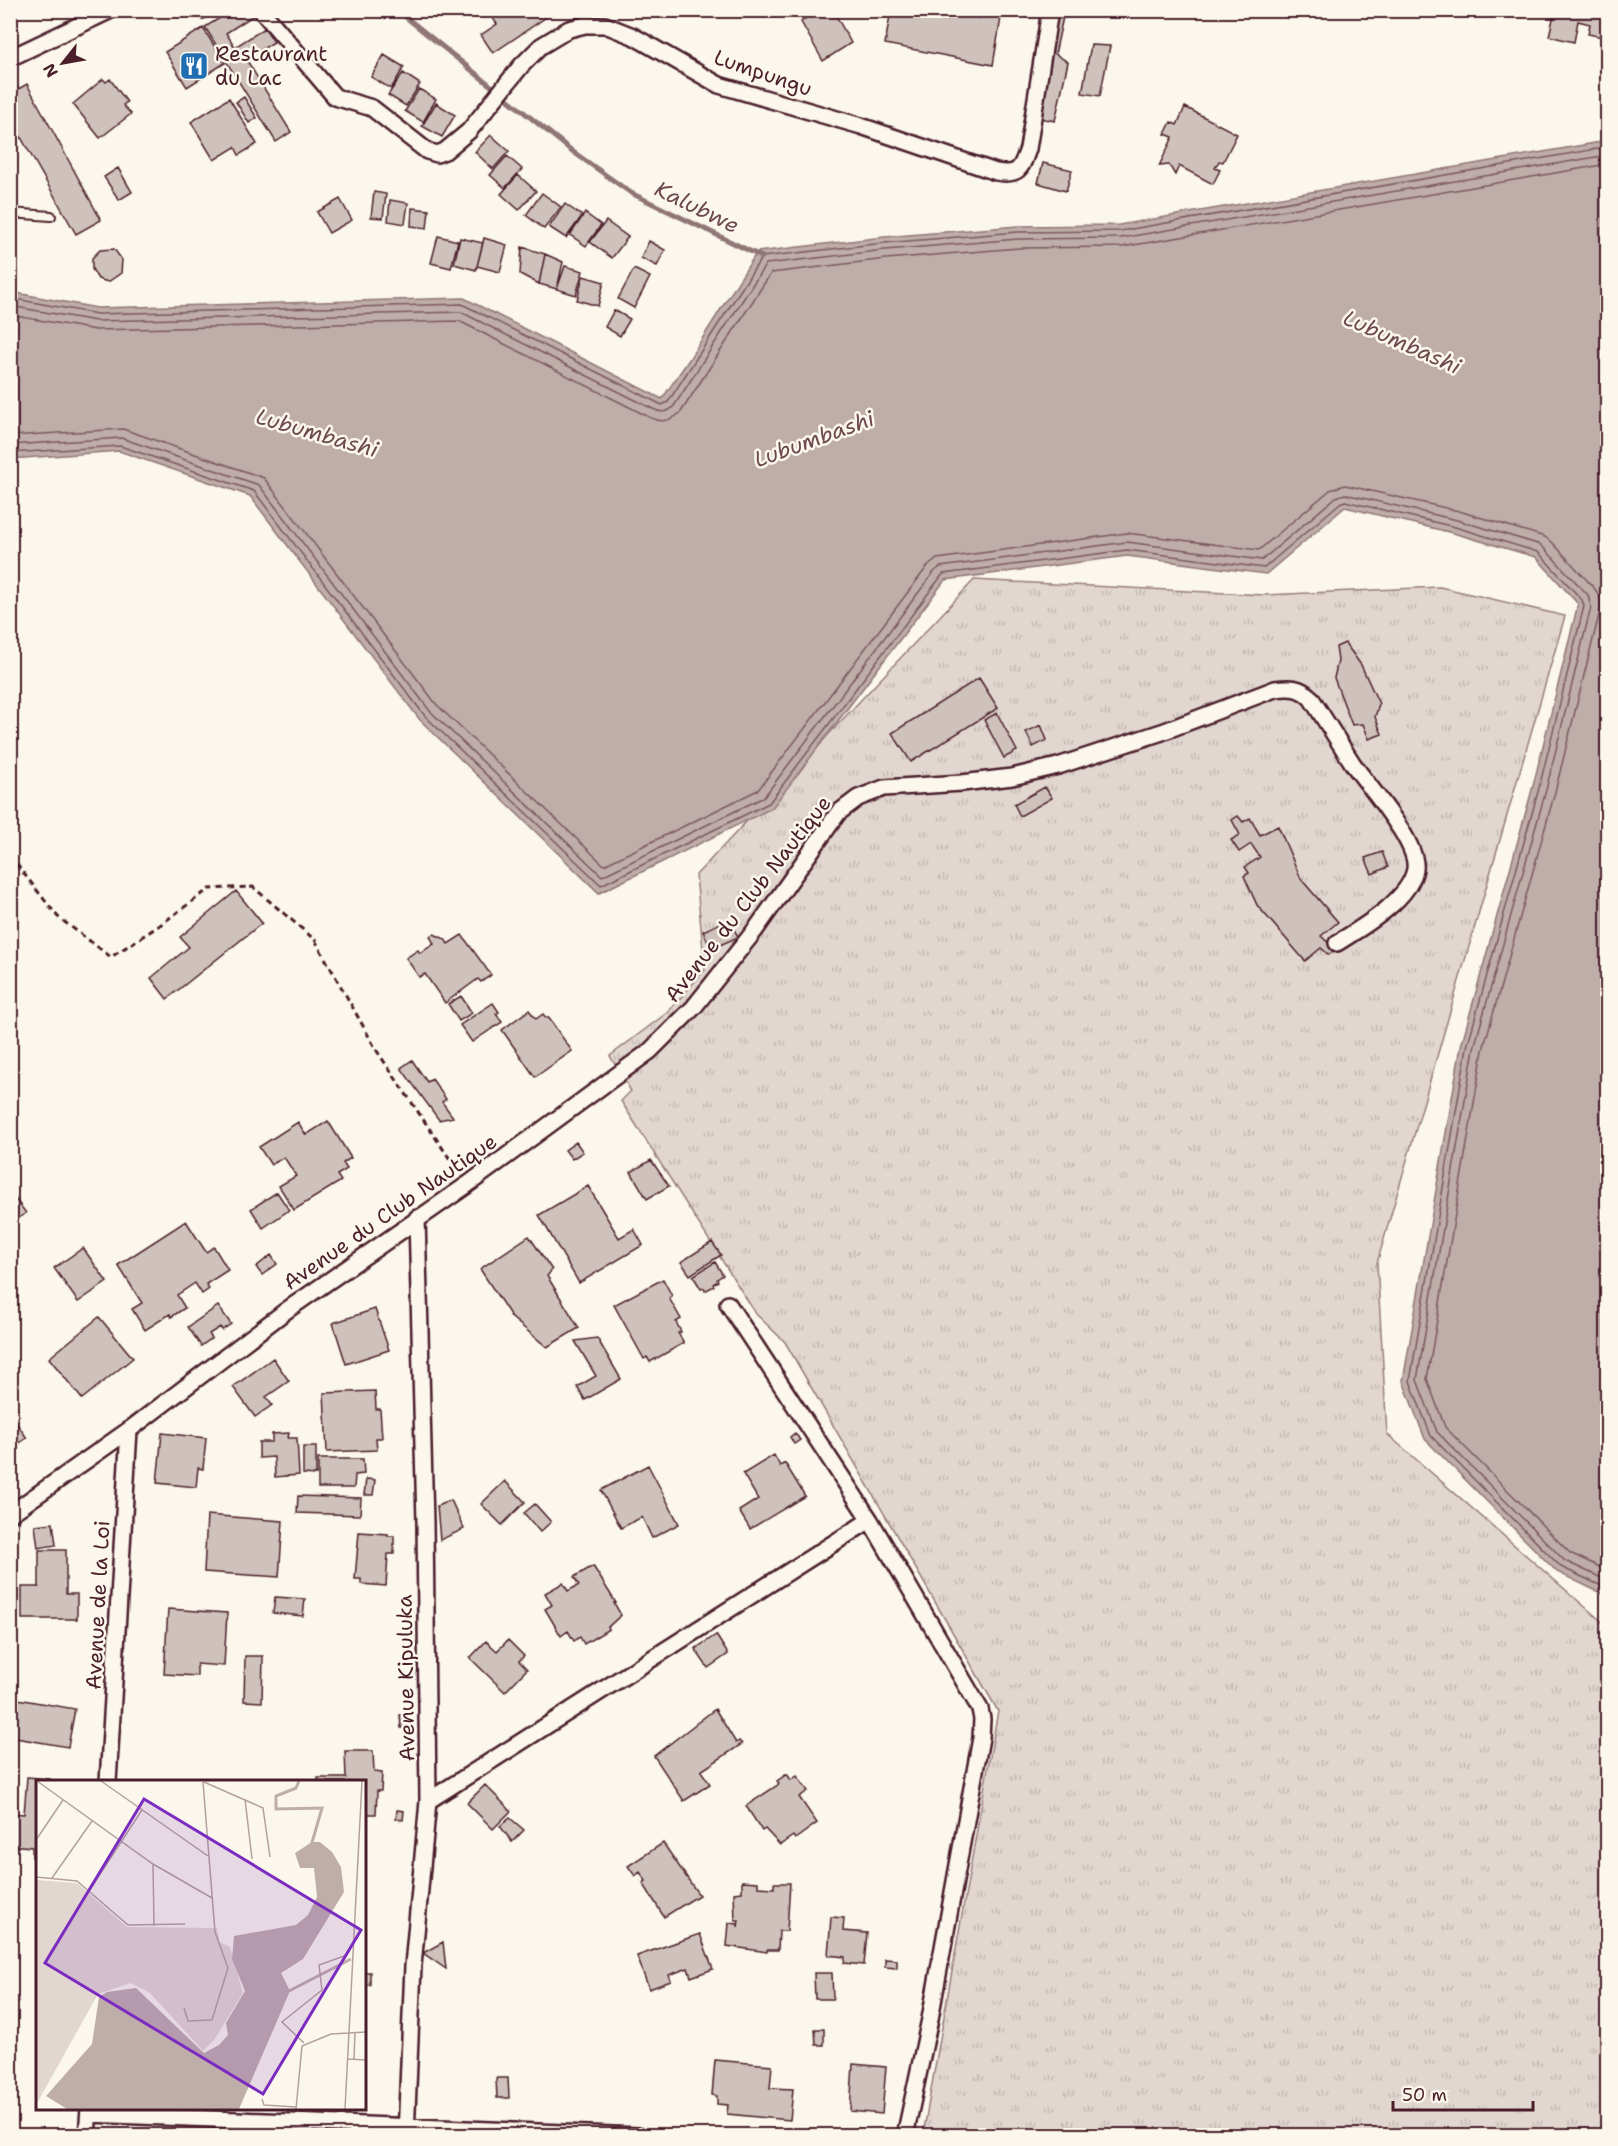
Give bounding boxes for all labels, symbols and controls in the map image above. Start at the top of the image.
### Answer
north arrow [33,33,93,93]
place label: Restaurant du Lac [215,40,327,92]
street label: Lumpungu [710,43,816,103]
restaurant icon: Restaurant du Lac [178,50,210,82]
text: N [38,60,63,81]
water label: Kalubwe [650,174,744,240]
water label: Lubumbashi [1339,303,1466,381]
water label: Lubumbashi [252,402,382,465]
water label: Lubumbashi [750,404,879,474]
street label: Avenue du Club Nautique [659,790,837,1008]
street label: Avenue du Club Nautique [278,1127,502,1297]
street label: Avenue de la Loi [80,1520,116,1690]
street label: Avenue Kipuluka [391,1594,421,1762]
inset map [36,1780,366,2110]
scale bar [1393,2074,1532,2112]
text: 50 m [1402,2083,1447,2107]

